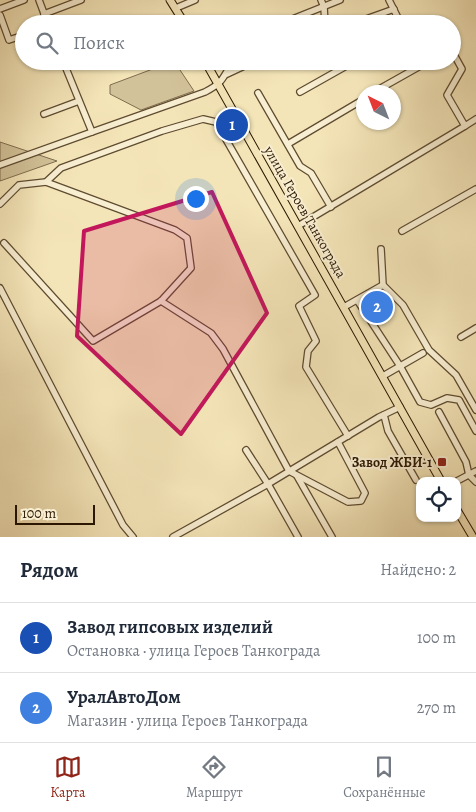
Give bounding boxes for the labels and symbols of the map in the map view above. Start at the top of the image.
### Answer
north arrow [356,85,401,130]
pin: 1 [216,106,248,144]
street label: улица Героев Танкограда [259,142,351,282]
your location [183,186,209,212]
pin: 2 [361,288,393,326]
place label: Завод ЖБИ-1 [352,453,432,472]
marker: Завод ЖБИ-1 [436,456,448,468]
scale bar [15,502,95,525]

